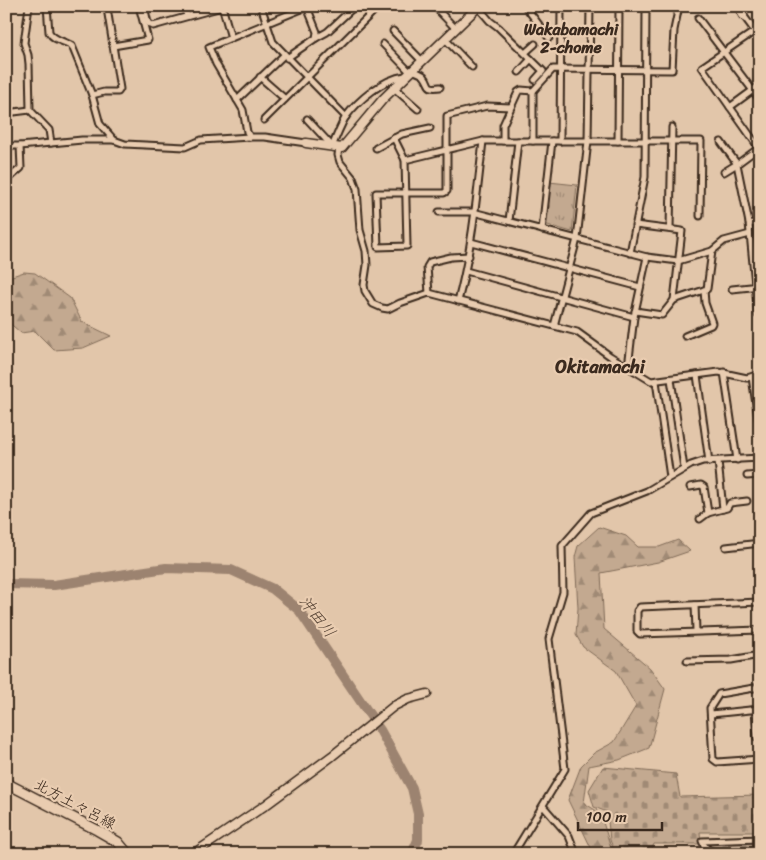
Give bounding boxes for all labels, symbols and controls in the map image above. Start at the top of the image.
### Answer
district label: Wakabamachi 2-chome [524,15,620,62]
district label: Okitamachi [555,351,646,383]
water label: 沖田川 [291,588,344,644]
street label: 北方土々呂線 [29,771,121,837]
scale bar [578,800,662,832]
text: 100 m [586,804,627,830]

